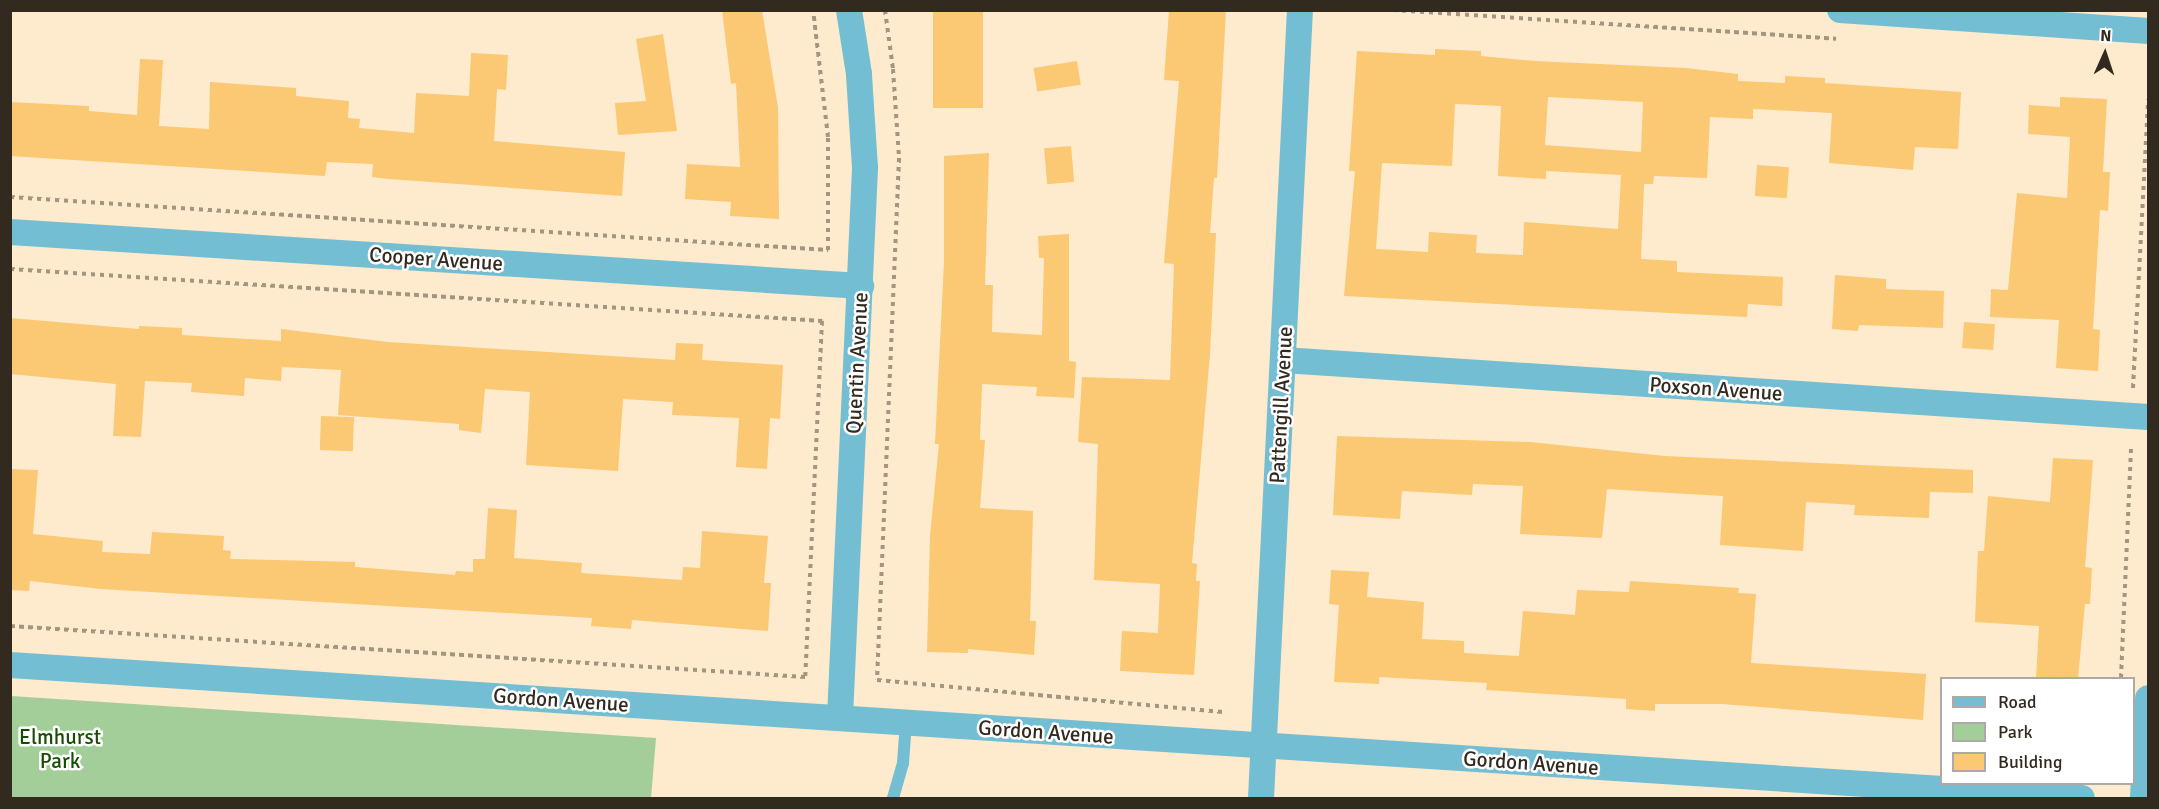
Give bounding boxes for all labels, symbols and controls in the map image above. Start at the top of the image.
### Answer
north arrow [2075,24,2135,84]
text: N [2100,26,2112,46]
street label: Cooper Avenue [368,242,504,276]
street label: Quentin Avenue [841,291,873,435]
street label: Pattengill Avenue [1264,326,1298,484]
street label: Poxson Avenue [1649,372,1783,406]
legend [1940,677,2135,785]
street label: Gordon Avenue [492,683,630,717]
text: Road [1998,691,2037,713]
street label: Gordon Avenue [977,715,1115,749]
text: Park [1998,721,2033,743]
park label: Elmhurst Park [19,724,101,774]
street label: Gordon Avenue [1462,746,1600,780]
text: Building [1998,751,2062,773]

